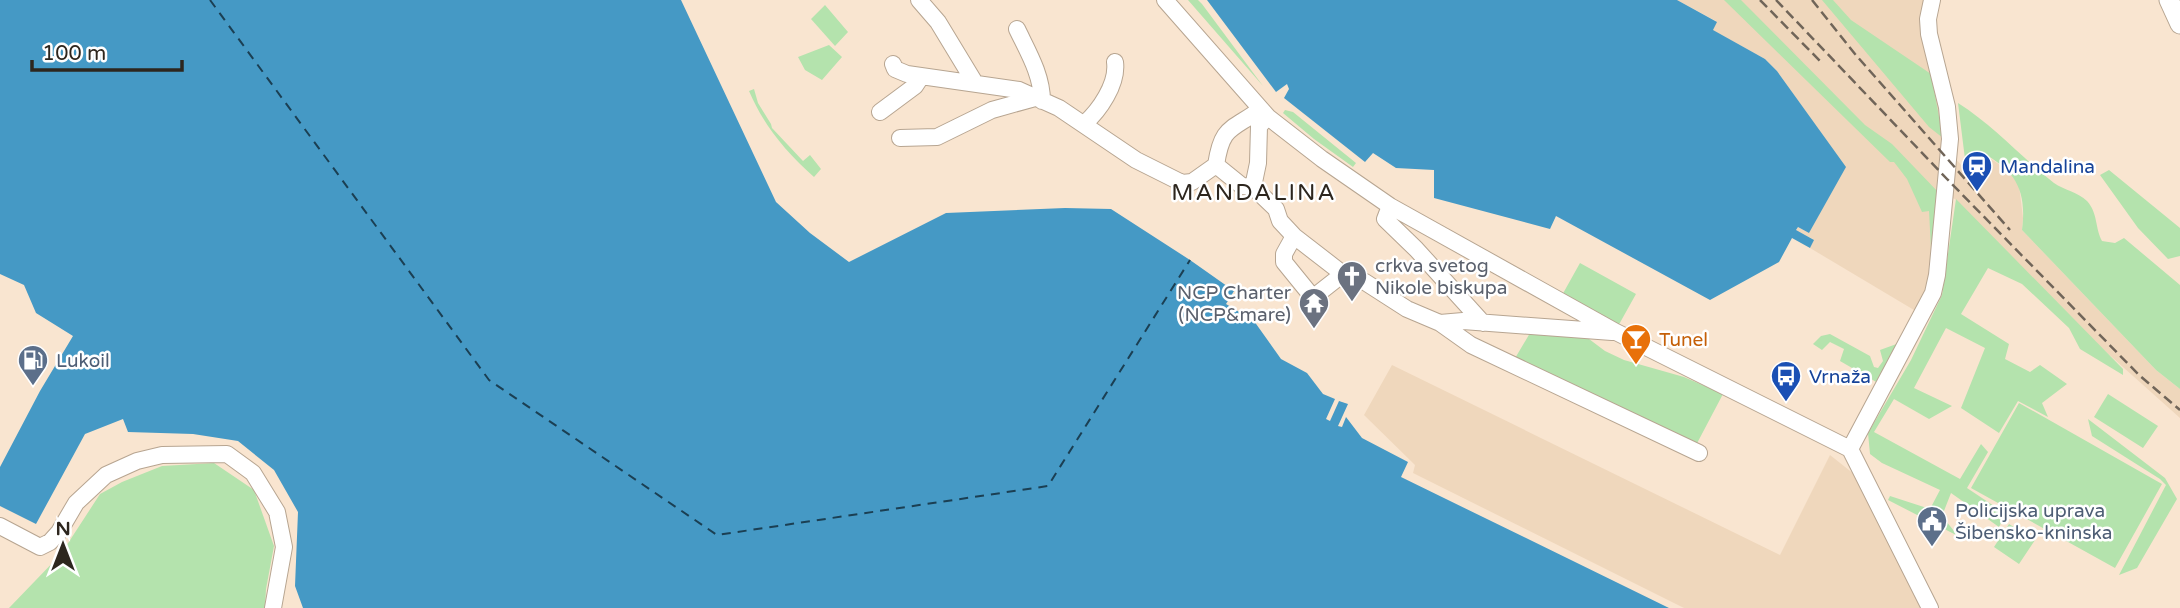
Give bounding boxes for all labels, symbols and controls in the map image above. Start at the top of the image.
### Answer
scale bar [32,28,182,72]
text: 100 m [42,41,106,66]
station icon: Mandalina [1960,149,1994,193]
place label: Mandalina [2000,156,2095,178]
district label: MANDALINA [1171,179,1337,207]
place label: crkva svetog Nikole biskupa [1375,255,1507,299]
church icon: crkva svetog Nikole biskupa [1335,259,1369,303]
place label: NCP Charter (NCP&mare) [1177,282,1292,326]
temple icon: NCP Charter (NCP&mare) [1297,286,1331,330]
bar icon: Tunel [1619,322,1653,366]
place label: Tunel [1659,329,1708,351]
fuel station icon: Lukoil [16,343,50,387]
place label: Lukoil [56,350,110,372]
bus stop icon: Vrnaža [1769,359,1803,403]
place label: Vrnaža [1809,366,1871,388]
place label: Policijska uprava Šibensko-kninska [1955,500,2112,544]
public building icon: Policijska uprava Šibensko-kninska [1915,504,1949,548]
north arrow [28,510,98,580]
text: N [55,518,71,540]

